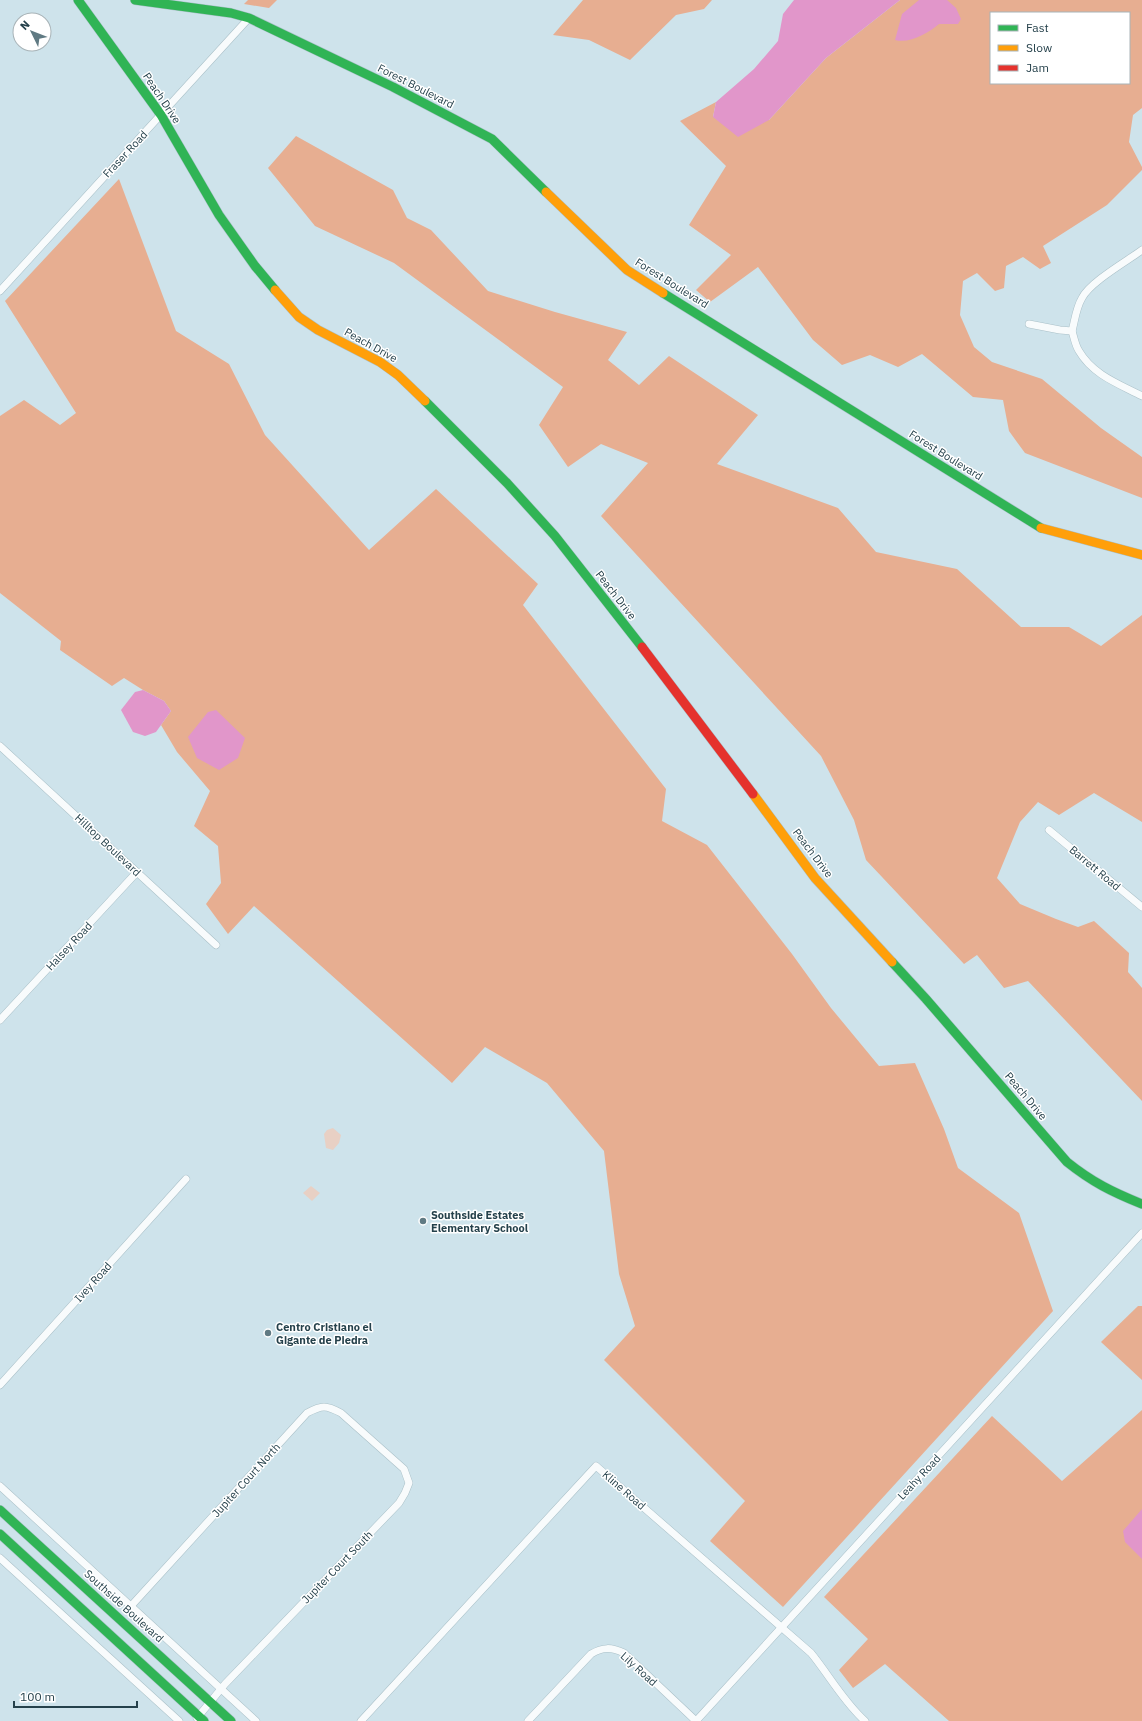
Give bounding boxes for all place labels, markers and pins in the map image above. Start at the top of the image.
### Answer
place label: Southside Estates Elementary School [431,1208,529,1235]
marker: Southside Estates Elementary School [418,1216,428,1226]
place label: Centro Cristiano el Gigante de Piedra [276,1320,373,1347]
marker: Centro Cristiano el Gigante de Piedra [263,1328,273,1338]

